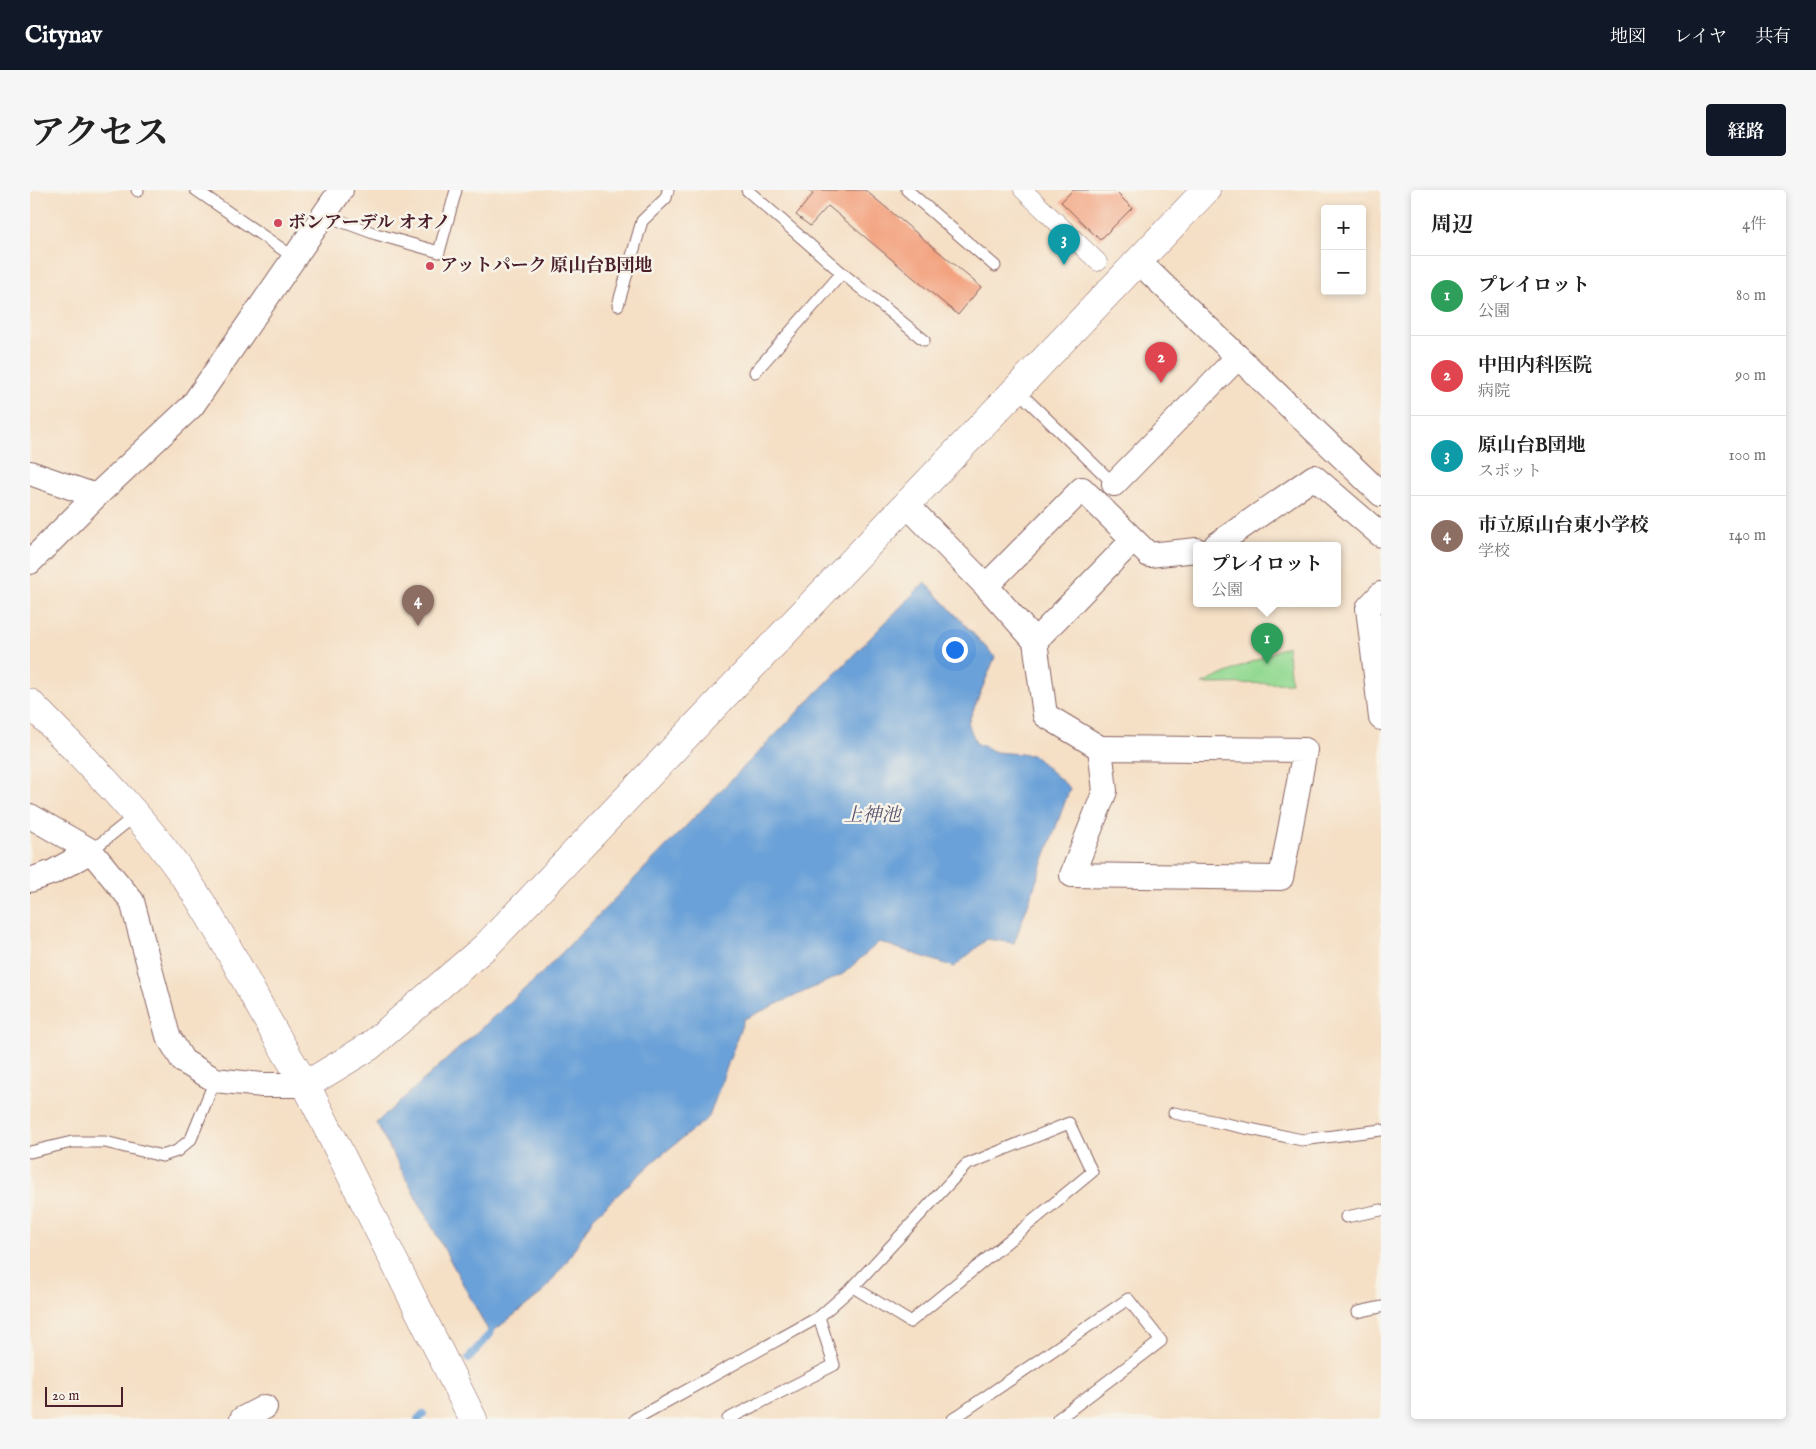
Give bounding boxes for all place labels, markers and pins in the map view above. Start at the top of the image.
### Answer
place label: ボンアーデル オオノ [288,212,451,235]
marker: ボンアーデル オオノ [272,217,284,229]
pin: 3 [1048,224,1080,265]
place label: アットパーク 原山台B団地 [440,255,652,278]
marker: アットパーク 原山台B団地 [424,260,436,272]
pin: 2 [1145,342,1177,383]
pin: 4 [402,585,434,626]
pin: 1 [1251,623,1283,664]

